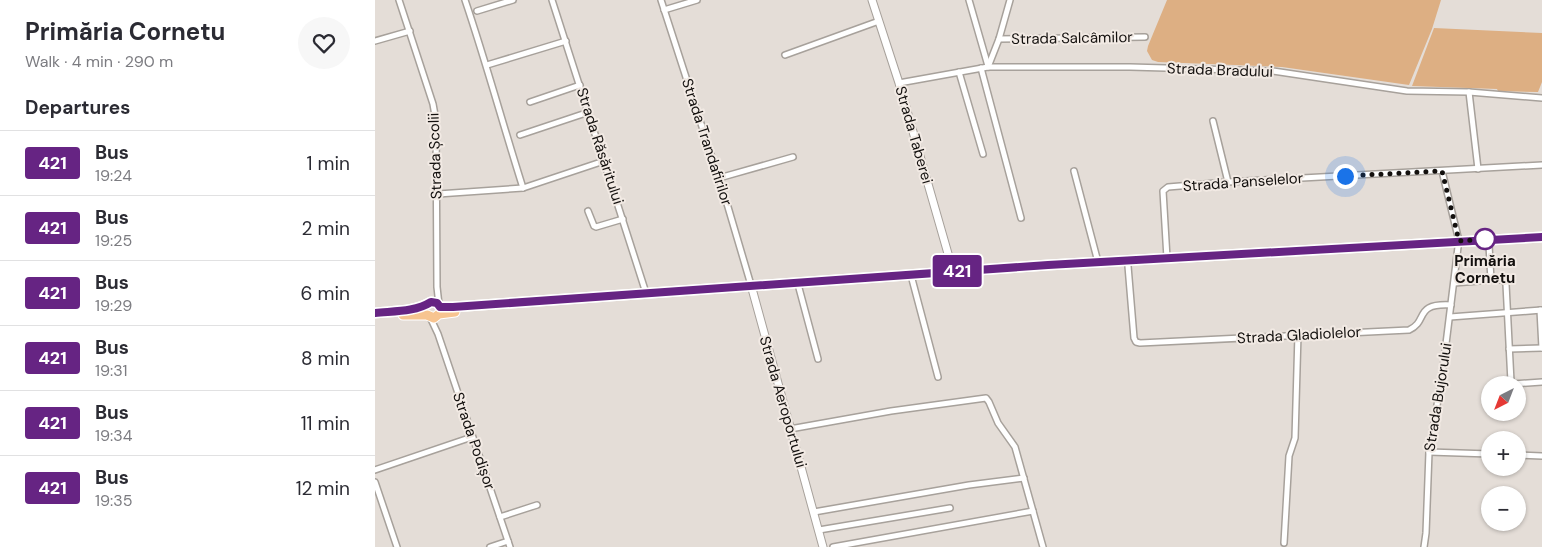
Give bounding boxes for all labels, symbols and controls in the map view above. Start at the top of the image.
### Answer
text: Primăria Cornetu [25,16,225,47]
button: heart [298,17,350,69]
street label: Strada Salcâmilor [1011,27,1133,49]
text: Walk · 4 min · 290 m [25,51,173,72]
street label: Strada Bradului [1167,58,1273,82]
street label: Strada Trandafirilor [677,76,737,209]
street label: Strada Taberei [891,84,937,186]
street label: Strada Răsăritului [572,85,628,207]
text: Departures [25,95,130,120]
street label: Strada Școlii [423,112,447,200]
text: Bus [95,140,129,165]
text: 421 [38,151,67,175]
text: 1 min [307,151,350,176]
your location [1333,164,1358,189]
text: 19:24 [95,165,132,186]
street label: Strada Panselelor [1182,168,1304,196]
text: Bus [95,205,129,230]
text: 421 [38,216,67,240]
text: 2 min [302,216,350,241]
marker: Primăria Cornetu [1474,228,1496,250]
text: 19:25 [95,230,132,251]
place label: Primăria Cornetu [1454,251,1516,288]
line badge: 421 [928,255,986,287]
text: 421 [943,259,971,283]
text: Bus [95,270,129,295]
text: 421 [38,281,67,305]
text: 6 min [301,281,350,306]
text: 19:29 [95,295,132,316]
street label: Strada Gladiolelor [1236,322,1362,348]
street label: Strada Aeroportului [755,334,811,470]
text: Bus [95,335,129,360]
street label: Strada Bujorului [1420,341,1456,453]
text: 421 [38,346,67,370]
text: 8 min [301,346,350,371]
text: 19:31 [95,360,127,381]
north arrow [1481,376,1526,421]
map controls [1481,376,1526,531]
street label: Strada Podișor [448,390,500,493]
text: Bus [95,400,129,425]
text: 421 [38,411,67,435]
text: 11 min [301,411,350,436]
text: 19:34 [95,425,132,446]
button: + [1481,431,1526,476]
text: Bus [95,465,129,490]
text: 421 [38,476,67,500]
text: 12 min [296,476,350,501]
button: − [1481,486,1526,531]
text: 19:35 [95,490,133,511]

